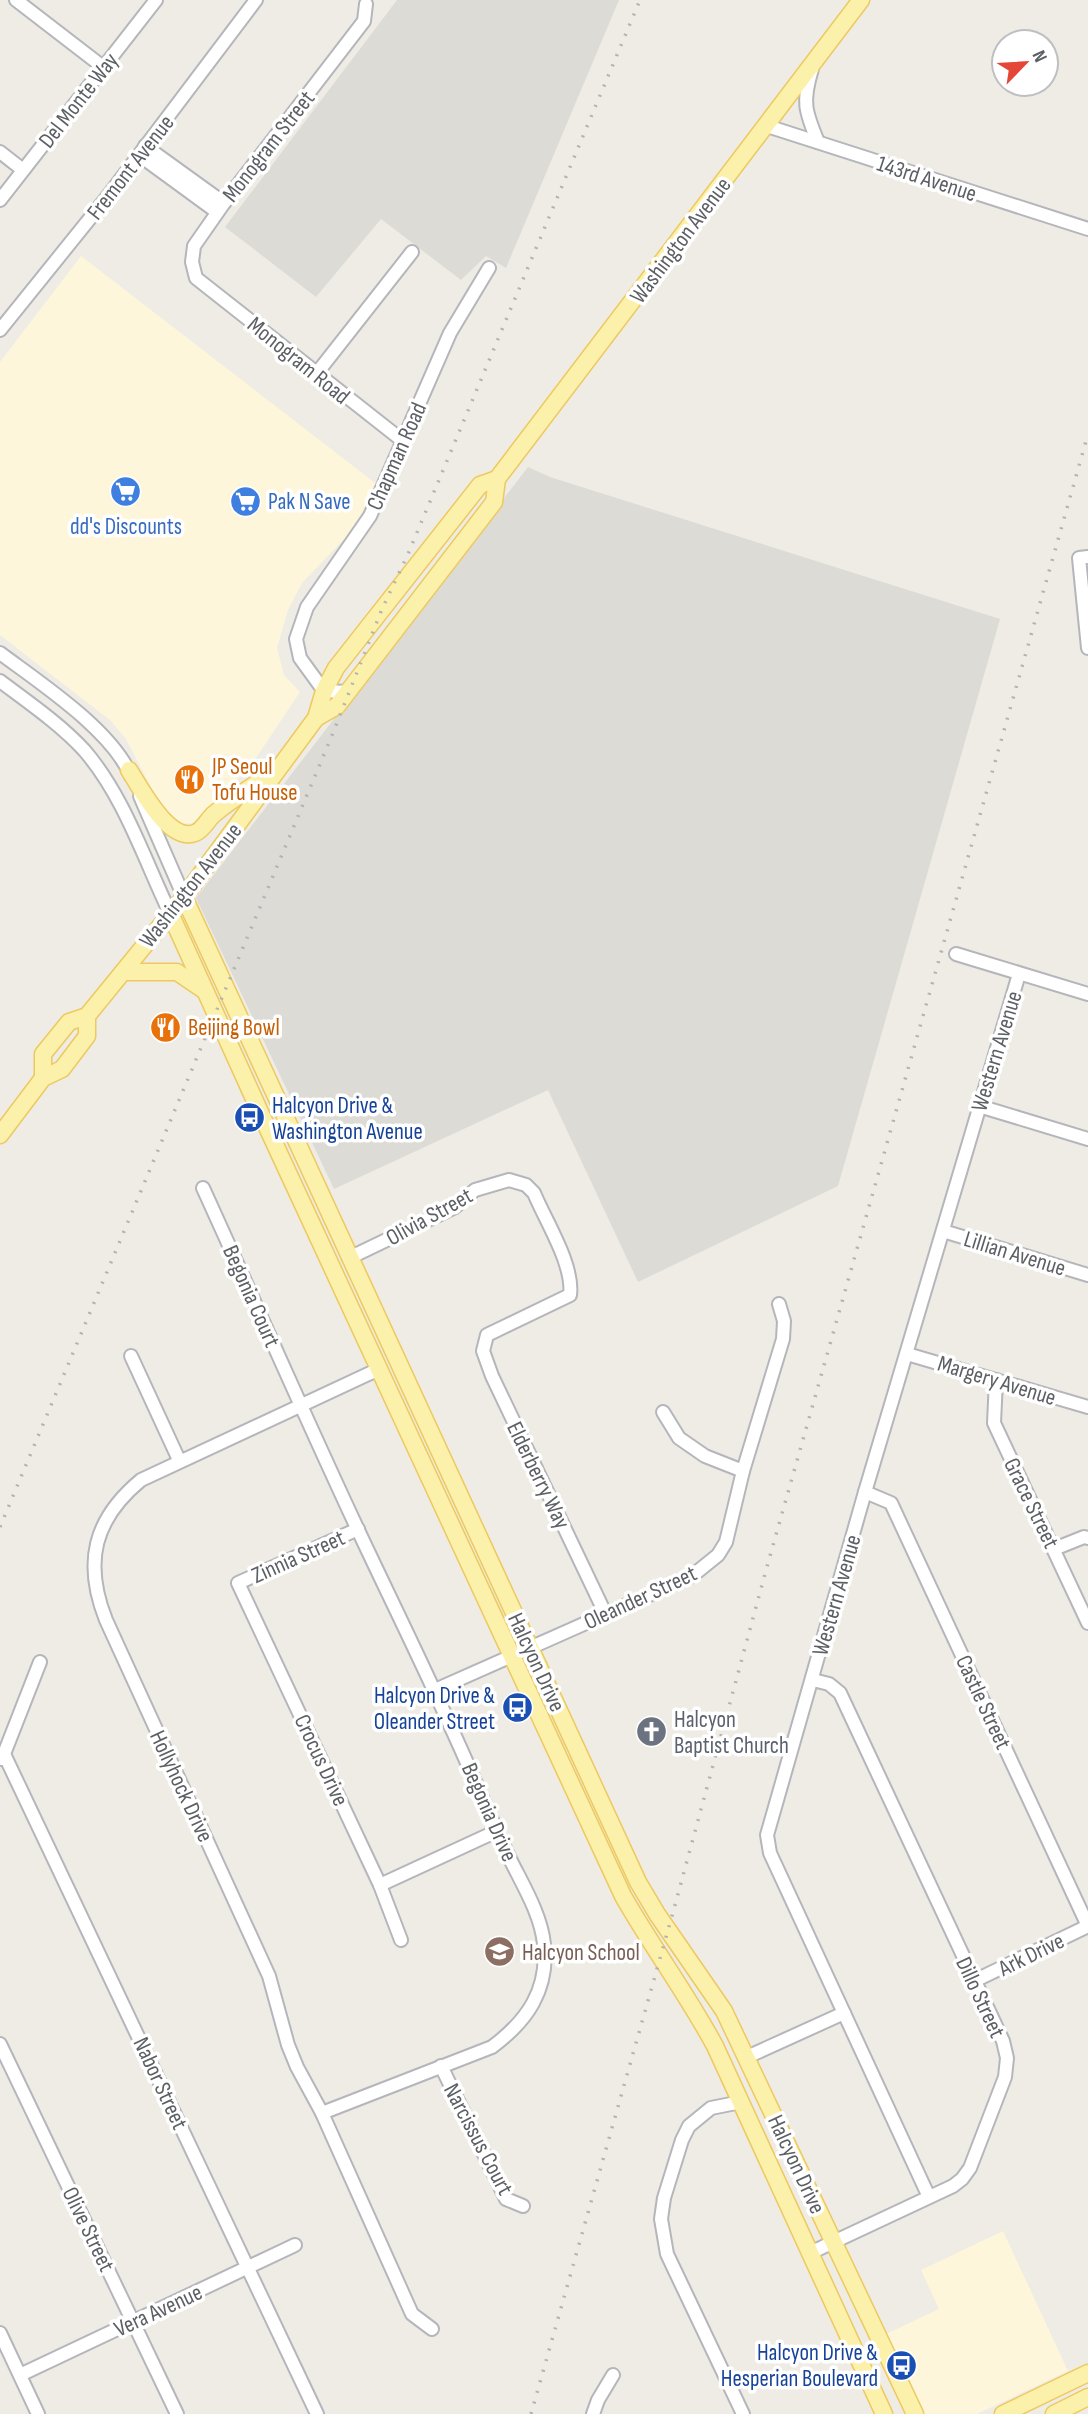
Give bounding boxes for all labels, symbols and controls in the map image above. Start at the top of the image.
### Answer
north arrow [990,28,1060,98]
street label: Del Monte Way [33,47,125,154]
text: N [1026,47,1052,66]
street label: Monogram Street [217,85,321,208]
street label: Fremont Avenue [81,110,180,226]
street label: 143rd Avenue [873,150,980,208]
street label: Washington Avenue [624,172,737,309]
street label: Monogram Road [242,311,355,411]
street label: Chapman Road [361,398,433,515]
supermarket icon: dd's Discounts [109,475,143,509]
supermarket icon: Pak N Save [228,484,262,518]
place label: Pak N Save [268,488,351,516]
place label: dd's Discounts [70,513,182,541]
place label: JP Seoul Tofu House [211,753,298,807]
restaurant icon: JP Seoul Tofu House [172,762,206,796]
street label: Washington Avenue [133,818,248,954]
street label: Western Avenue [965,988,1029,1115]
restaurant icon: Beijing Bowl [148,1010,182,1044]
place label: Beijing Bowl [188,1014,280,1042]
place label: Halcyon Drive & Washington Avenue [272,1092,423,1146]
bus stop icon: Halcyon Drive & Washington Avenue [232,1101,266,1135]
street label: Olivia Street [381,1182,478,1252]
street label: Lillian Avenue [961,1225,1069,1283]
street label: Begonia Court [216,1241,286,1352]
street label: Margery Avenue [934,1350,1059,1412]
street label: Elderberry Way [500,1417,576,1534]
street label: Grace Street [997,1454,1065,1553]
street label: Zinnia Street [248,1524,349,1590]
street label: Western Avenue [806,1532,868,1659]
street label: Oleander Street [580,1560,701,1636]
street label: Halcyon Drive [501,1609,571,1716]
street label: Castle Street [949,1651,1017,1754]
place label: Halcyon Drive & Oleander Street [374,1682,495,1736]
bus stop icon: Halcyon Drive & Oleander Street [501,1691,535,1725]
place label: Halcyon Baptist Church [674,1706,789,1760]
street label: Crocus Drive [288,1710,354,1811]
church icon: Halcyon Baptist Church [634,1715,668,1749]
street label: Hollyhock Drive [143,1726,219,1847]
street label: Begonia Drive [455,1759,523,1866]
street label: Ark Drive [993,1927,1069,1983]
school or university icon: Halcyon School [482,1935,516,1969]
place label: Halcyon School [522,1939,640,1967]
street label: Dillo Street [949,1953,1011,2042]
street label: Nabor Street [127,2033,194,2134]
street label: Narcissus Court [437,2079,519,2200]
street label: Halcyon Drive [761,2111,831,2218]
street label: Olive Street [56,2183,121,2276]
street label: Vera Avenue [110,2278,207,2343]
place label: Halcyon Drive & Hesperian Boulevard [721,2339,878,2393]
bus stop icon: Halcyon Drive & Hesperian Boulevard [884,2348,918,2382]

